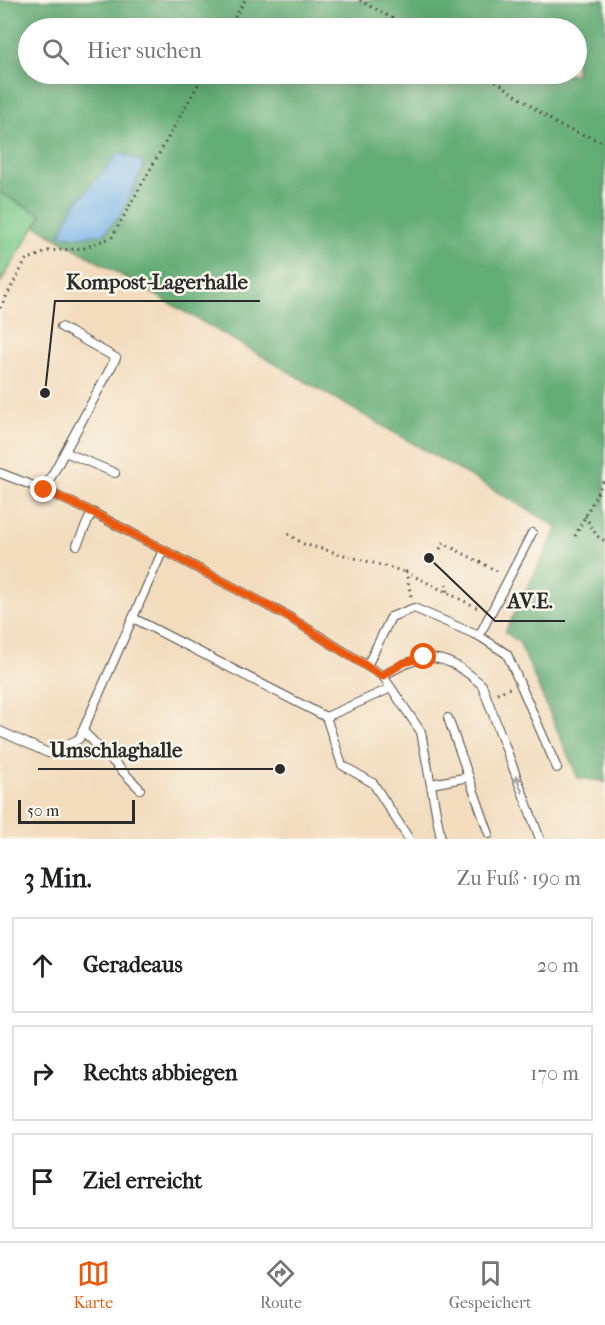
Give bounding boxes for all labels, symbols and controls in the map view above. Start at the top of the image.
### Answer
search box [18,18,587,84]
icon: search [39,35,72,68]
text: Hier suchen [87,38,202,64]
callout: Kompost-Lagerhalle [55,262,260,301]
text: Kompost-Lagerhalle [66,270,249,294]
route end [30,476,56,502]
callout: AV.E. [495,582,565,621]
text: AV.E. [505,589,553,613]
route start [410,643,436,669]
callout: Umschlaghalle [38,730,194,769]
text: Umschlaghalle [49,738,183,762]
one-way arrow [513,775,524,794]
scale bar [18,797,135,824]
text: 50 m [27,801,59,820]
text: 3 Min. [24,863,92,894]
text: Zu Fuß · 190 m [457,867,581,890]
icon: ahead [26,949,59,982]
text: Geradeaus [83,952,183,978]
text: 20 m [537,954,579,977]
icon: right [26,1057,59,1090]
text: Rechts abbiegen [83,1060,238,1086]
text: 170 m [530,1062,579,1085]
icon: arrive [26,1165,59,1198]
text: Ziel erreicht [83,1168,202,1194]
tab: Karte [73,1257,113,1312]
tab: Route [260,1257,302,1312]
tab: Gespeichert [449,1257,532,1312]

